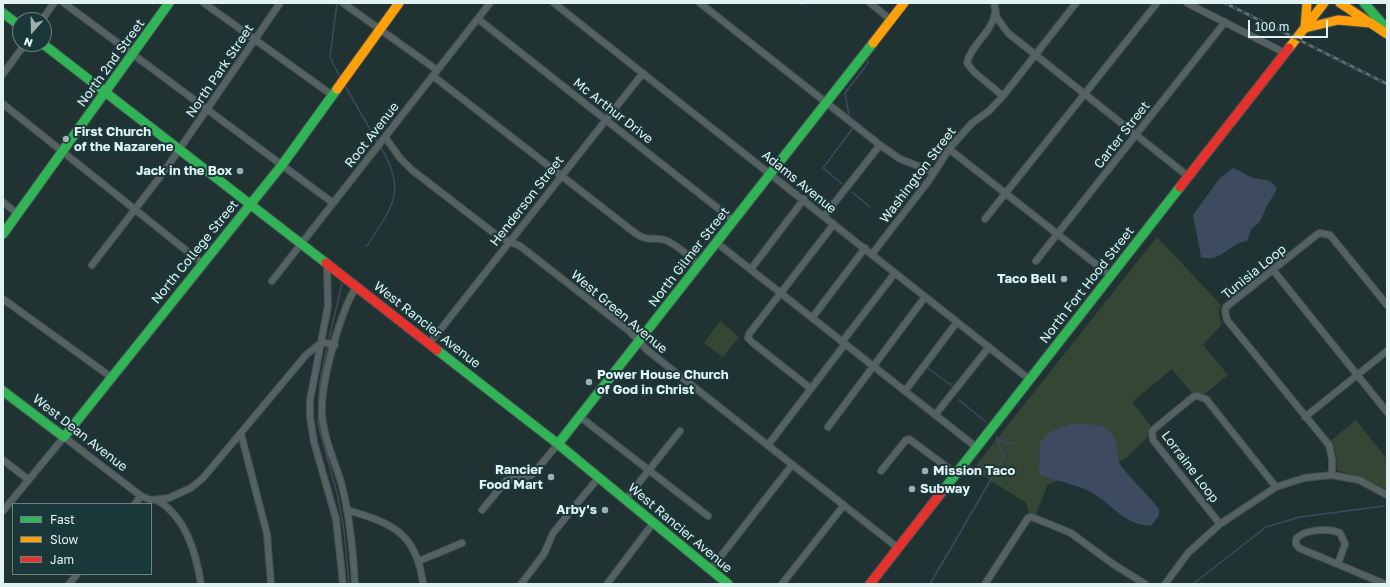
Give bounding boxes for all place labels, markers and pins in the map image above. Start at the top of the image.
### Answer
place label: First Church of the Nazarene [74,124,173,155]
marker: First Church of the Nazarene [61,134,71,144]
place label: Jack in the Box [136,163,232,179]
marker: Jack in the Box [235,166,245,176]
place label: Taco Bell [997,271,1056,287]
marker: Taco Bell [1059,274,1069,284]
place label: Power House Church of God in Christ [597,367,729,398]
marker: Power House Church of God in Christ [584,377,594,387]
place label: Rancier Food Mart [479,462,543,493]
place label: Mission Taco [933,463,1015,479]
marker: Mission Taco [920,466,930,476]
marker: Rancier Food Mart [546,472,556,482]
place label: Subway [920,481,970,497]
marker: Subway [907,484,917,494]
place label: Arby's [556,502,597,518]
marker: Arby's [600,505,610,515]

